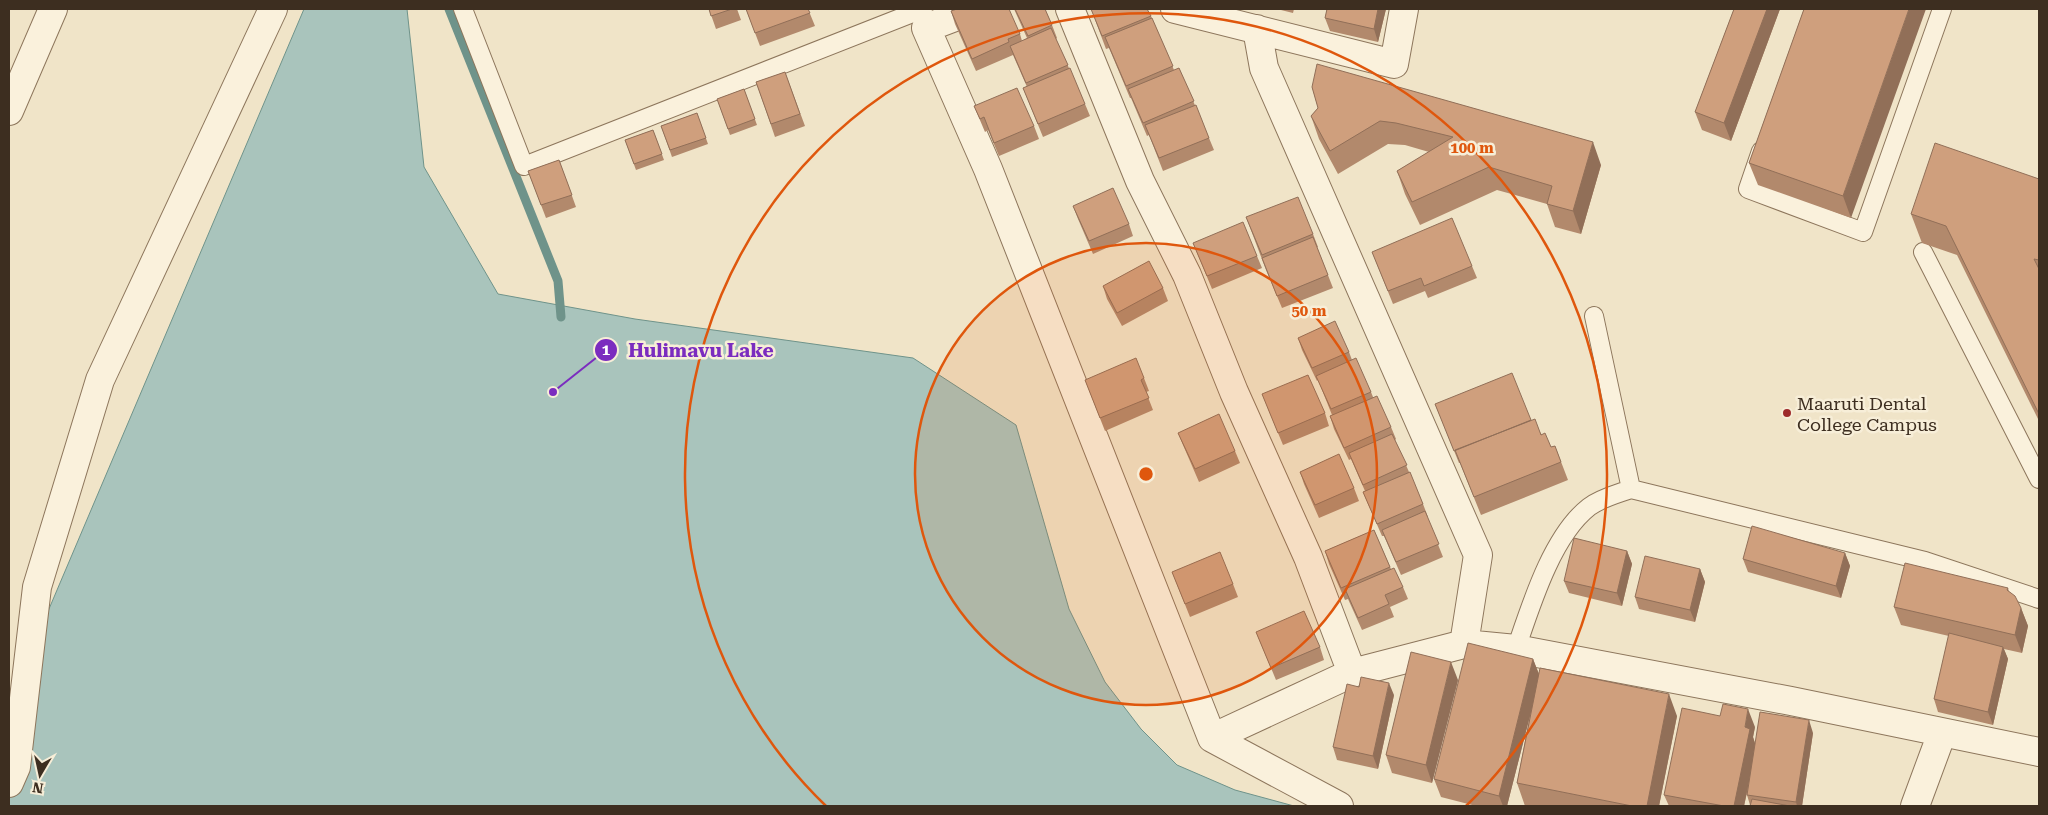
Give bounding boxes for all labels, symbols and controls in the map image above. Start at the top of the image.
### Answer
text: 100 m [1450,139,1494,157]
text: 50 m [1291,302,1327,320]
callout: Hulimavu Lake [593,333,784,367]
text: Hulimavu Lake [628,339,774,362]
text: 1 [602,341,611,359]
place label: Maaruti Dental College Campus [1797,393,1937,435]
marker: Maaruti Dental College Campus [1781,407,1793,419]
centre of rings [1137,465,1155,483]
north arrow [15,750,65,800]
text: N [31,779,45,797]

